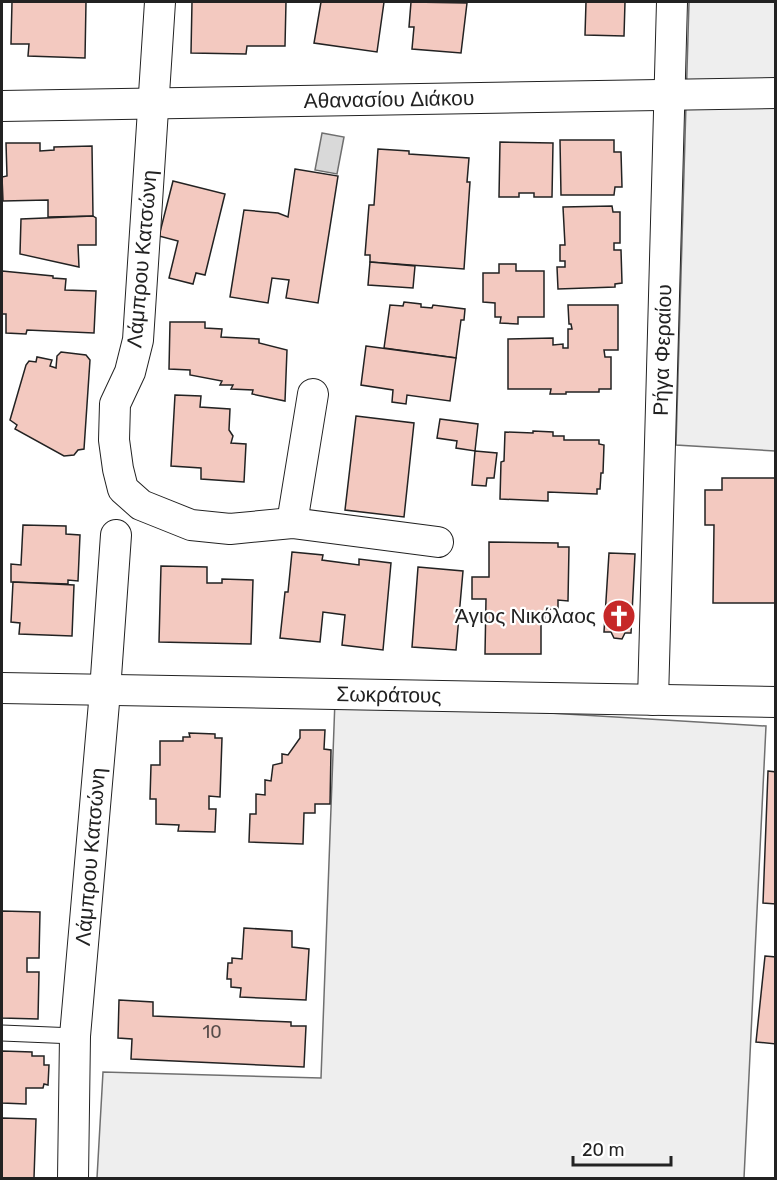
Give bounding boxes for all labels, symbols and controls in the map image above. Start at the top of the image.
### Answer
street label: Αθανασίου Διάκου [303,85,474,113]
street label: Λάμπρου Κατσώνη [121,169,162,349]
street label: Ρήγα Φεραίου [648,284,676,416]
church icon: Άγιος Νικόλαος [601,598,637,634]
place label: Άγιος Νικόλαος [455,603,596,628]
street label: Σωκράτους [336,681,442,708]
street label: Λάμπρου Κατσώνη [70,767,110,947]
house number: 10 [202,1021,222,1043]
scale bar [573,1129,670,1167]
text: 20 m [582,1139,624,1161]

